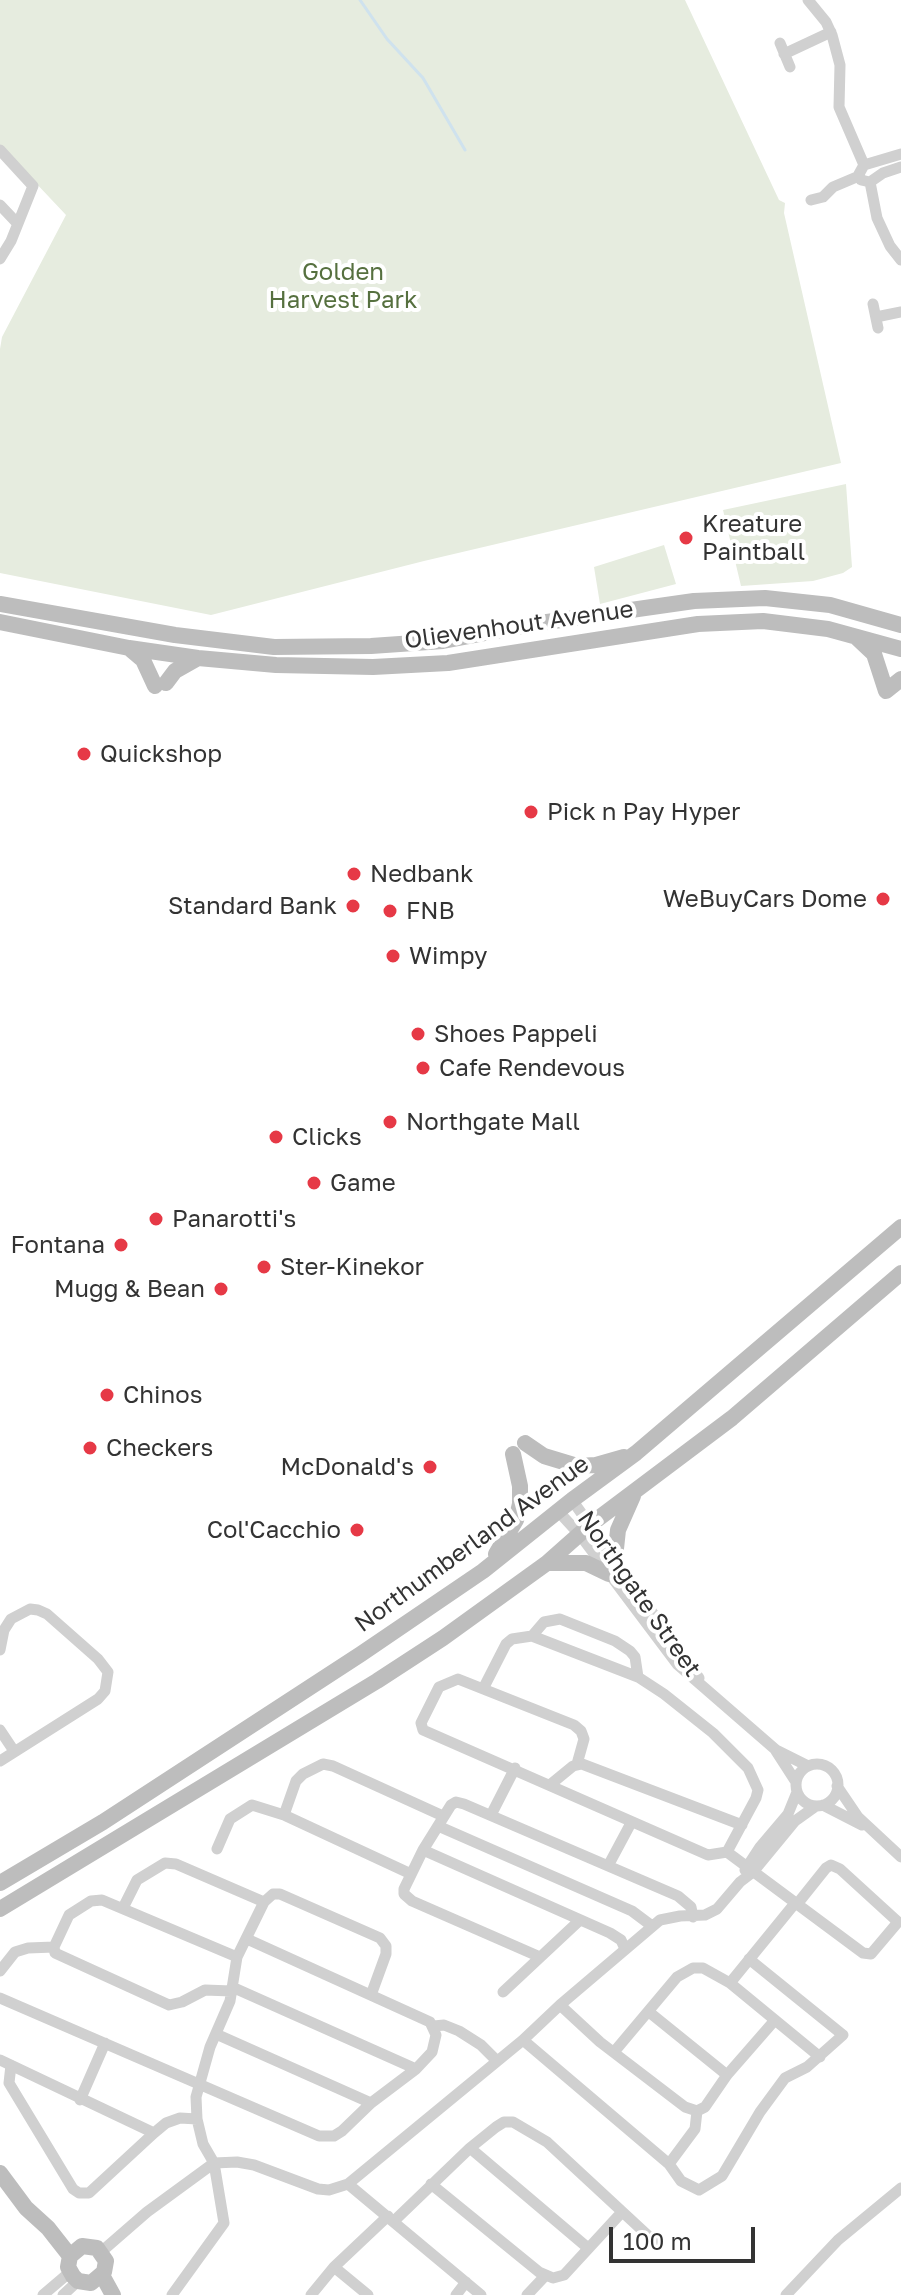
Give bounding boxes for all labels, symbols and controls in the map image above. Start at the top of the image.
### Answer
park label: Golden Harvest Park [268,258,418,314]
place label: Kreature Paintball [702,510,805,566]
marker: Kreature Paintball [677,529,695,547]
street label: Olievenhout Avenue [403,595,635,655]
place label: Quickshop [100,740,222,768]
marker: Quickshop [75,745,93,763]
place label: Pick n Pay Hyper [547,798,740,826]
marker: Pick n Pay Hyper [522,803,540,821]
place label: Nedbank [370,860,474,888]
marker: Nedbank [345,865,363,883]
place label: WeBuyCars Dome [663,885,867,913]
marker: WeBuyCars Dome [874,890,892,908]
place label: Standard Bank [168,892,337,920]
marker: Standard Bank [344,897,362,915]
place label: FNB [406,897,455,925]
marker: FNB [381,902,399,920]
place label: Wimpy [409,942,487,970]
marker: Wimpy [384,947,402,965]
place label: Shoes Pappeli [434,1020,598,1048]
marker: Shoes Pappeli [409,1025,427,1043]
place label: Cafe Rendevous [439,1054,625,1082]
marker: Cafe Rendevous [414,1059,432,1077]
place label: Northgate Mall [406,1108,580,1136]
marker: Northgate Mall [381,1113,399,1131]
place label: Clicks [292,1123,362,1151]
marker: Clicks [267,1128,285,1146]
place label: Game [330,1169,396,1197]
marker: Game [305,1174,323,1192]
place label: Panarotti's [172,1205,296,1233]
marker: Panarotti's [147,1210,165,1228]
place label: Fontana [11,1231,105,1259]
marker: Fontana [112,1236,130,1254]
place label: Ster-Kinekor [280,1253,424,1281]
marker: Ster-Kinekor [255,1258,273,1276]
place label: Mugg & Bean [54,1275,205,1303]
marker: Mugg & Bean [212,1280,230,1298]
place label: Chinos [123,1381,202,1409]
marker: Chinos [98,1386,116,1404]
place label: Checkers [106,1434,213,1462]
marker: Checkers [81,1439,99,1457]
street label: Northumberland Avenue [349,1449,595,1639]
place label: McDonald's [281,1453,414,1481]
marker: McDonald's [421,1458,439,1476]
street label: Northgate Street [571,1506,707,1682]
place label: Col'Cacchio [207,1516,341,1544]
marker: Col'Cacchio [348,1521,366,1539]
scale bar [613,2211,759,2261]
text: 100 m [623,2226,692,2255]

